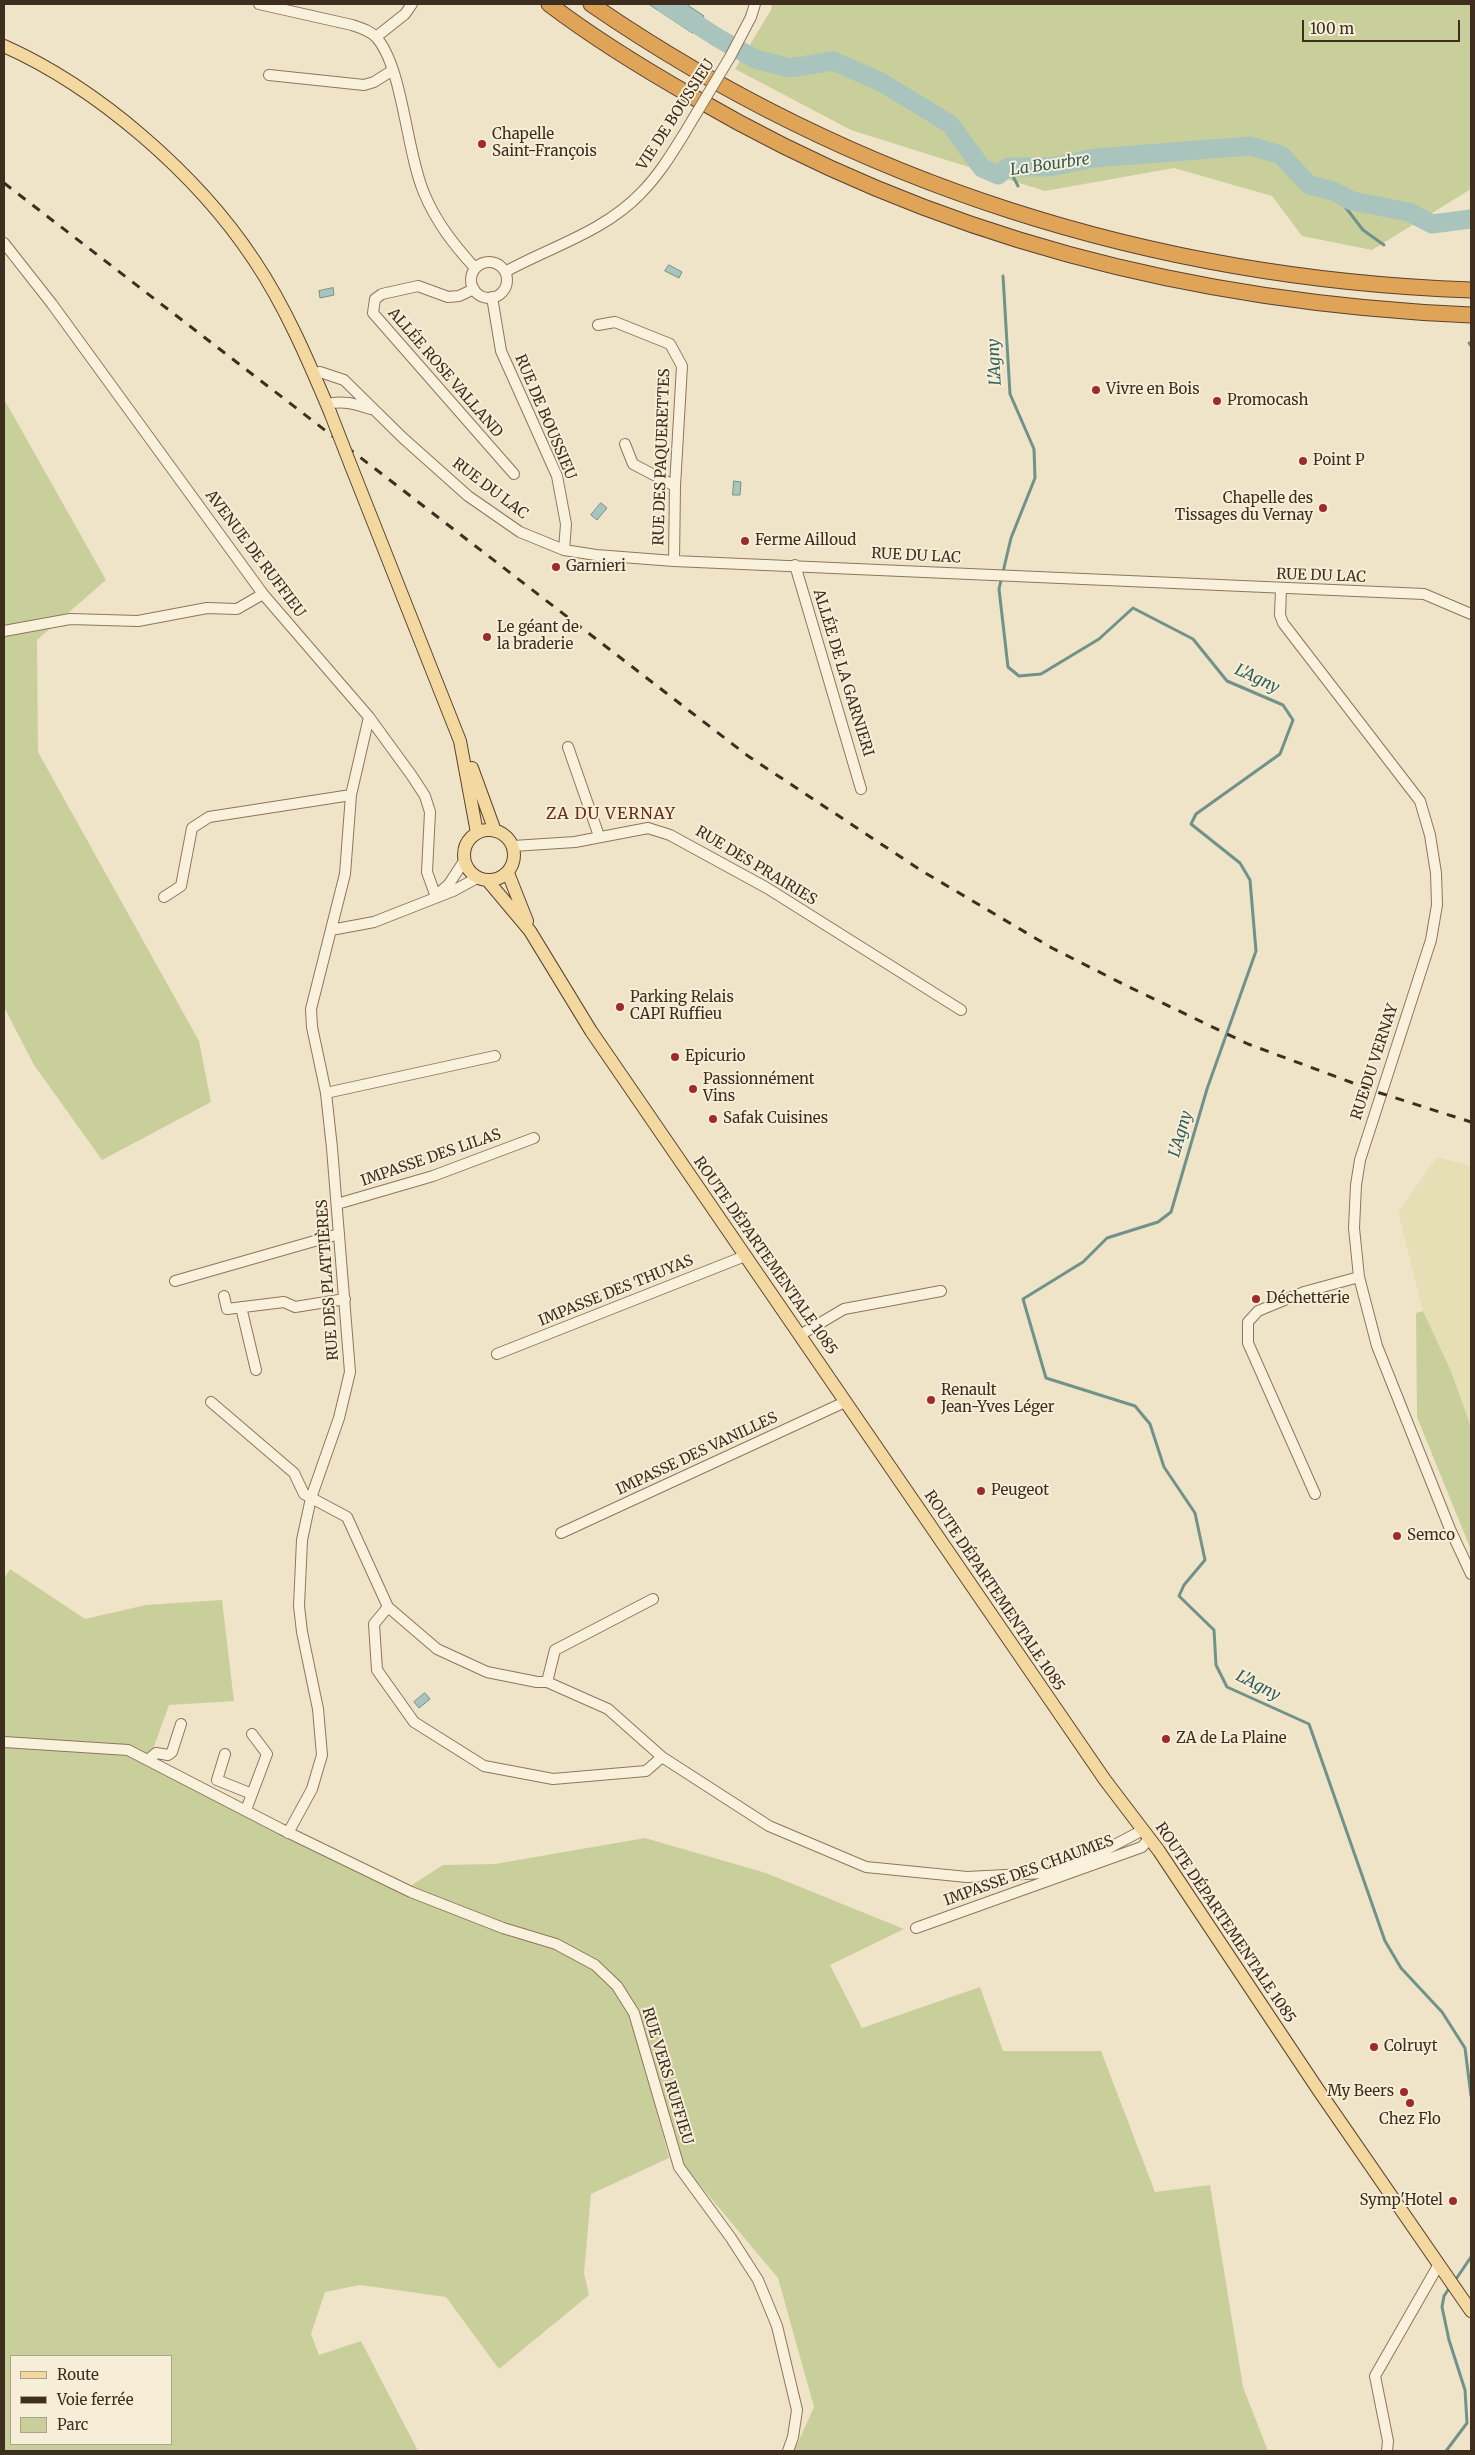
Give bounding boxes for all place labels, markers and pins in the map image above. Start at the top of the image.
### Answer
place label: Chapelle Saint-François [492,126,597,161]
marker: Chapelle Saint-François [476,138,488,150]
place label: Vivre en Bois [1106,381,1199,399]
marker: Vivre en Bois [1090,384,1102,396]
place label: Promocash [1227,392,1308,410]
marker: Promocash [1211,395,1223,407]
place label: Point P [1313,452,1365,470]
marker: Point P [1297,455,1309,467]
place label: Chapelle des Tissages du Vernay [1175,490,1313,525]
marker: Chapelle des Tissages du Vernay [1317,502,1329,514]
place label: Ferme Ailloud [755,532,856,550]
marker: Ferme Ailloud [739,535,751,547]
place label: Garnieri [566,558,626,576]
marker: Garnieri [550,561,562,573]
place label: Le géant de la braderie [497,619,579,654]
marker: Le géant de la braderie [481,631,493,643]
place label: Parking Relais CAPI Ruffieu [630,989,734,1024]
marker: Parking Relais CAPI Ruffieu [614,1001,626,1013]
place label: Epicurio [685,1048,746,1066]
marker: Epicurio [669,1051,681,1063]
place label: Passionnément Vins [703,1071,815,1106]
marker: Passionnément Vins [687,1083,699,1095]
place label: Safak Cuisines [723,1110,828,1128]
marker: Safak Cuisines [707,1113,719,1125]
place label: Déchetterie [1266,1290,1350,1308]
marker: Déchetterie [1250,1293,1262,1305]
place label: Renault Jean-Yves Léger [941,1382,1055,1417]
marker: Renault Jean-Yves Léger [925,1394,937,1406]
place label: Peugeot [991,1482,1049,1500]
marker: Peugeot [975,1485,987,1497]
place label: Semco [1407,1527,1455,1545]
marker: Semco [1391,1530,1403,1542]
place label: ZA de La Plaine [1176,1730,1287,1748]
marker: ZA de La Plaine [1160,1733,1172,1745]
place label: Colruyt [1384,2038,1438,2056]
marker: Colruyt [1368,2041,1380,2053]
place label: My Beers [1327,2083,1394,2101]
marker: My Beers [1398,2086,1410,2098]
marker: Chez Flo [1404,2097,1416,2109]
place label: Chez Flo [1379,2111,1441,2129]
place label: Symp'Hotel [1359,2192,1443,2210]
marker: Symp'Hotel [1447,2195,1459,2207]

